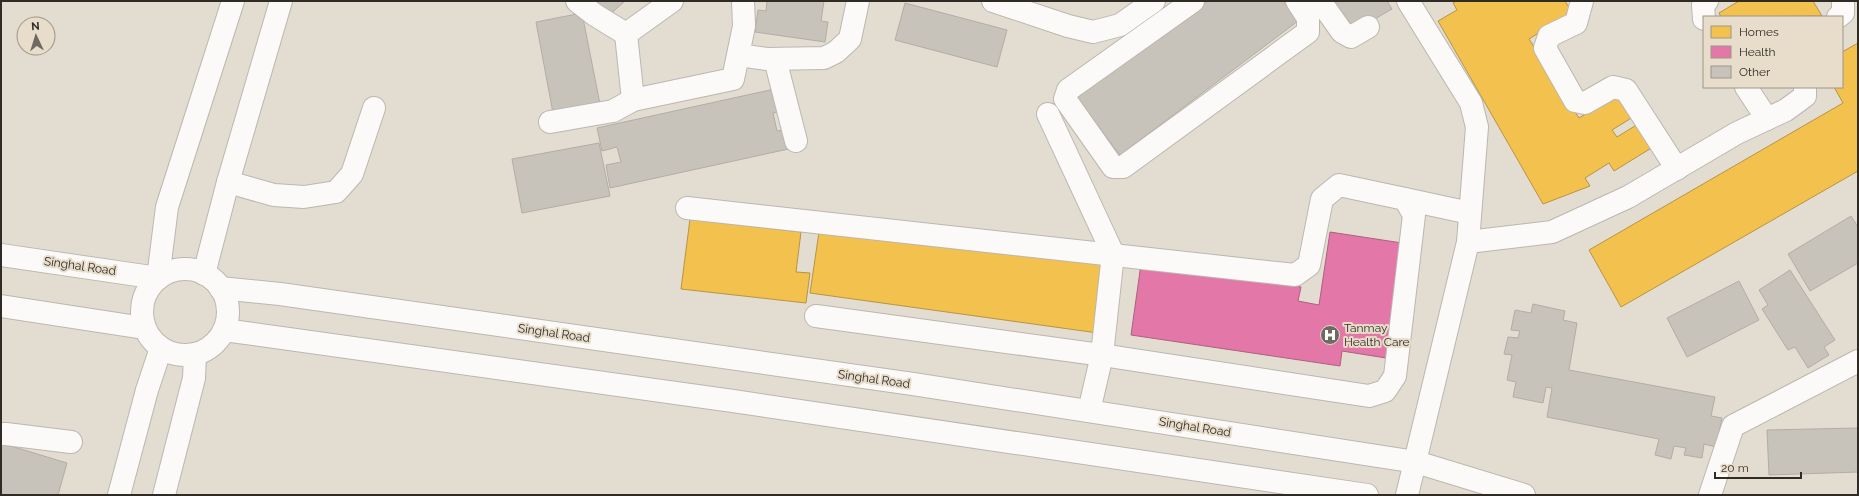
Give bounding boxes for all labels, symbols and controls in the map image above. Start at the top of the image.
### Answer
north arrow [16,16,56,56]
legend [1703,16,1843,88]
text: N [31,20,40,33]
text: Homes [1739,25,1779,39]
text: Health [1739,45,1776,59]
text: Other [1739,65,1771,79]
street label: Singhal Road [43,254,117,278]
street label: Singhal Road [517,321,591,345]
place label: Tanmay Health Care [1344,321,1410,349]
hospital icon: Tanmay Health Care [1319,324,1341,346]
street label: Singhal Road [837,367,911,391]
street label: Singhal Road [1158,414,1232,440]
scale bar [1715,454,1801,480]
text: 20 m [1721,461,1749,475]

